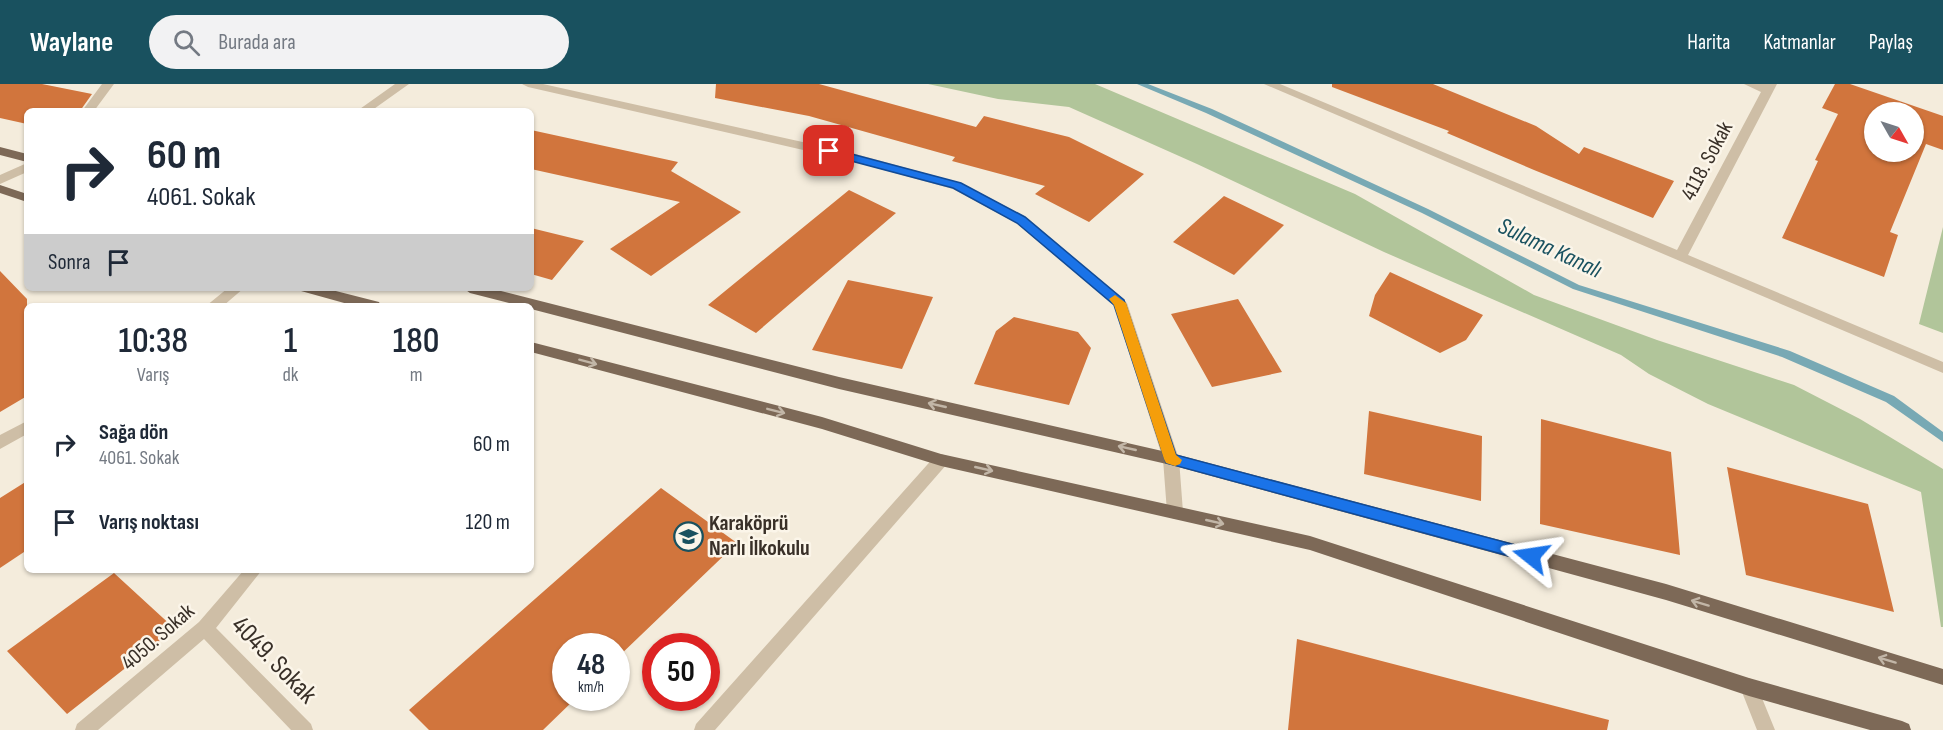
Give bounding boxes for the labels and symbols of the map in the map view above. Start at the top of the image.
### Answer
north arrow [1864,102,1924,162]
street label: 4118. Sokak [1675,116,1739,205]
pin [803,125,854,176]
water label: Sulama Kanalı [1494,211,1607,285]
one-way arrow [578,357,597,368]
one-way arrow [928,399,947,411]
one-way arrow [766,406,785,418]
one-way arrow [1118,442,1137,454]
one-way arrow [974,464,993,476]
place label: Karaköprü Narlı İlkokulu [709,510,810,562]
one-way arrow [1206,516,1225,528]
school or university icon: Karaköprü Narlı İlkokulu [672,520,704,552]
position arrow [1499,524,1563,588]
street label: 4050. Sokak [116,597,201,676]
one-way arrow [1691,597,1710,608]
street label: 4049. Sokak [225,610,324,711]
speed limit sign: 50 [642,633,720,711]
one-way arrow [1878,653,1897,664]

